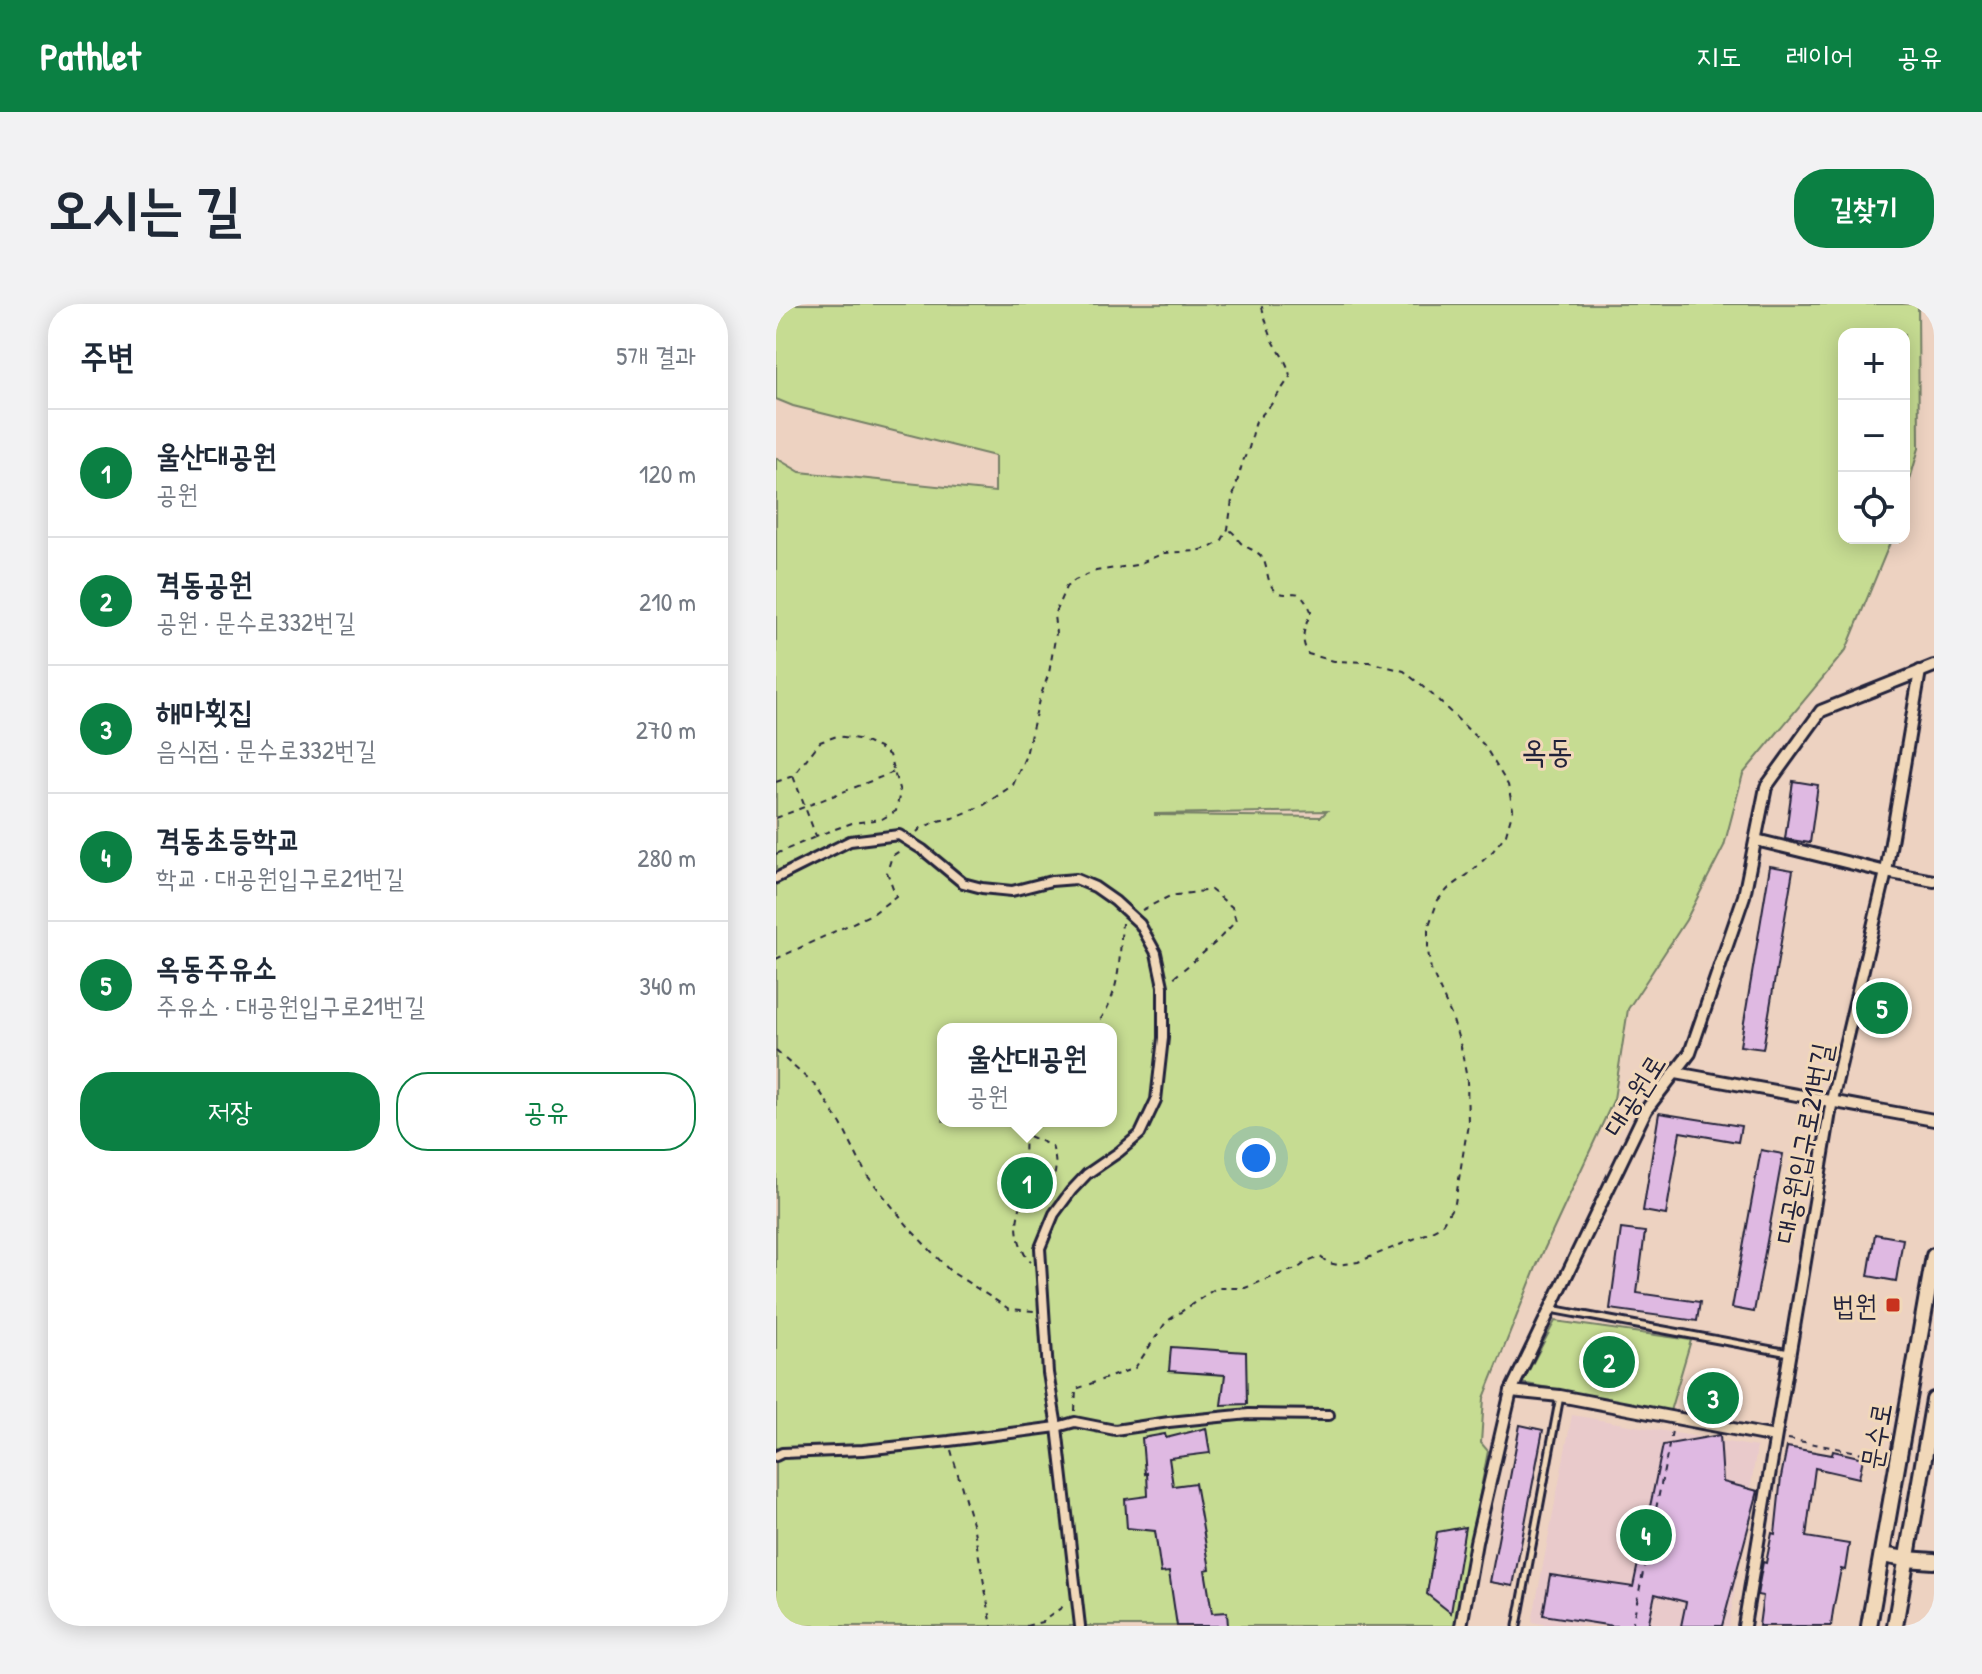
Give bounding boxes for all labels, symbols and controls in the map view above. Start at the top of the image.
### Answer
text: Pathlet [40,30,141,82]
text: 지도 [1696,37,1741,75]
text: 레이어 [1785,37,1853,75]
text: 공유 [1897,37,1942,75]
button: 길찾기 [1794,169,1934,248]
text: 오시는 길 [48,170,241,245]
map controls [1838,328,1910,544]
button: + [1838,328,1910,400]
text: 주변 [80,333,135,379]
text: 5개 결과 [616,338,696,373]
button: − [1838,400,1910,472]
text: 울산대공원 [156,435,277,475]
text: 1 [101,456,111,491]
text: 120 m [639,456,696,491]
button: locate [1838,472,1910,544]
text: 공원 [156,476,198,511]
text: 격동공원 [156,563,253,603]
text: 2 [100,584,112,619]
text: 210 m [639,584,696,619]
text: 공원 · 문수로332번길 [156,604,355,639]
text: 해마횟집 [156,691,253,731]
text: 3 [100,712,112,747]
text: 270 m [636,712,696,747]
district label: 옥동 [1521,729,1573,772]
text: 음식점 · 문수로332번길 [156,732,376,767]
text: 격동초등학교 [156,819,301,859]
text: 4 [101,840,111,875]
text: 280 m [637,840,696,875]
text: 학교 · 대공원입구로21번길 [156,860,404,895]
text: 옥동주유소 [156,947,277,987]
text: 5 [101,968,112,1003]
text: 340 m [639,968,696,1003]
pin: 5 [1856,978,1908,1038]
text: 주유소 · 대공원입구로21번길 [156,988,425,1023]
popup [937,1023,1117,1127]
text: 울산대공원 [967,1037,1087,1077]
street label: 대공원입구로21번길 [1765,1039,1841,1247]
street label: 대공원로 [1594,1047,1674,1143]
button: 저장 [80,1072,380,1151]
button: 공유 [396,1072,696,1151]
text: 공원 [967,1078,1008,1113]
your location [1236,1138,1276,1178]
pin: 1 [1001,1153,1053,1213]
place label: 법원 [1832,1286,1877,1324]
marker: 법원 [1884,1296,1902,1314]
pin: 2 [1583,1332,1635,1392]
pin: 3 [1687,1368,1739,1428]
street label: 문수로 [1851,1399,1901,1473]
pin: 4 [1620,1505,1672,1565]

